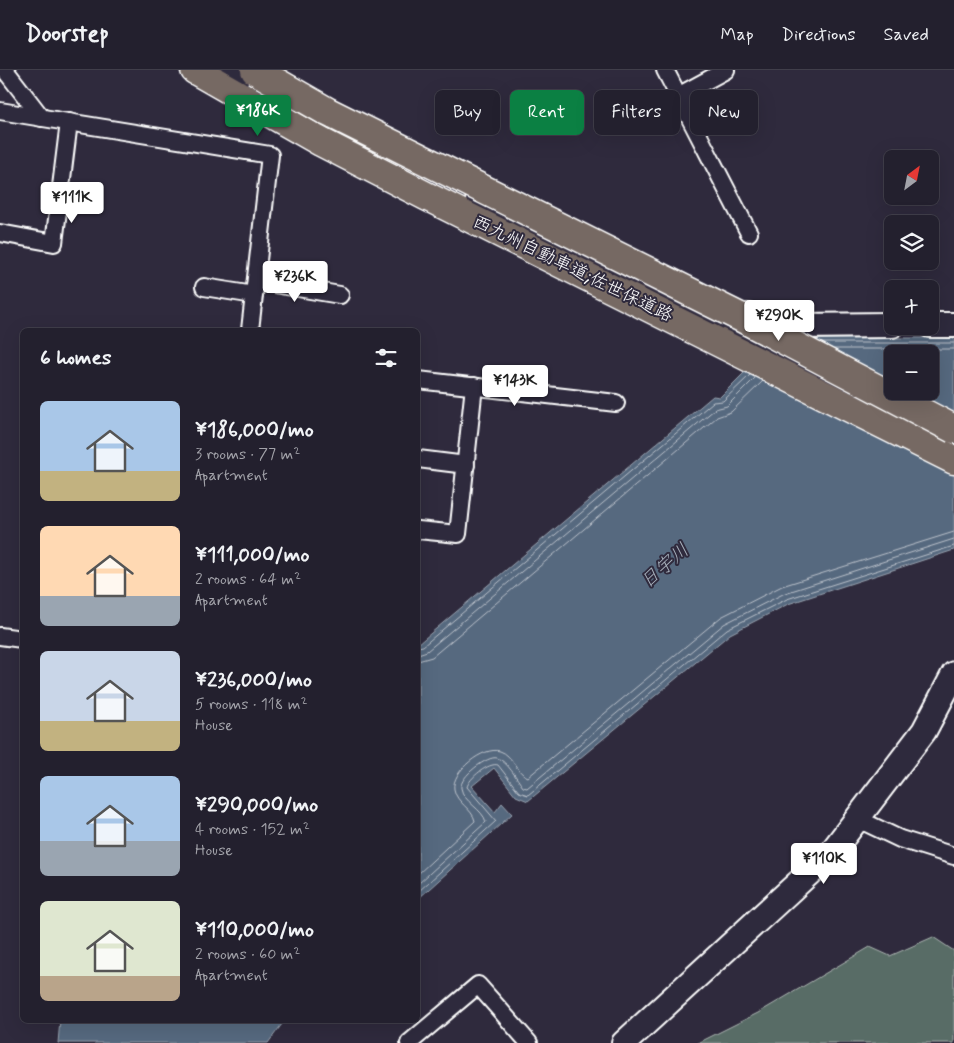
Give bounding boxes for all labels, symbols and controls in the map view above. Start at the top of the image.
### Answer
text: Doorstep [25,19,109,50]
text: Map [721,23,754,47]
text: Directions [782,23,856,47]
text: Saved [884,23,929,47]
chip: Buy [435,90,500,135]
chip: Rent [510,90,584,135]
chip: Filters [594,90,680,135]
chip: New [690,90,758,135]
pin: ¥186K [223,94,293,137]
text: ¥186K [236,100,280,121]
north arrow [884,150,939,205]
map controls [884,150,939,400]
pin: ¥111K [37,182,107,224]
text: ¥111K [52,187,92,208]
street label: 西九州自動車道;佐世保道路 [468,210,677,328]
button: layers [884,215,939,270]
pin: ¥236K [260,260,330,303]
text: ¥236K [274,266,316,287]
button: + [884,280,939,335]
pin: ¥290K [744,300,814,342]
text: ¥290K [755,305,803,326]
text: 6 homes [40,344,111,372]
icon: filters [372,344,400,372]
button: − [884,345,939,400]
pin: ¥143K [480,364,550,407]
text: ¥143K [493,370,537,391]
text: ¥186,000/mo [195,416,314,444]
icon: home [80,421,140,481]
text: 3 rooms · 77 m² [195,444,300,465]
text: Apartment [195,465,268,486]
water label: 日宇川 [635,538,695,594]
text: ¥111,000/mo [195,541,309,569]
icon: home [80,546,140,606]
text: 2 rooms · 64 m² [195,569,301,590]
text: Apartment [195,590,268,611]
text: ¥236,000/mo [195,666,312,694]
icon: home [80,671,140,731]
text: 5 rooms · 118 m² [195,694,308,715]
text: House [195,715,233,736]
text: ¥290,000/mo [195,791,318,819]
icon: home [80,796,140,856]
text: 4 rooms · 152 m² [195,819,310,840]
text: House [195,840,233,861]
pin: ¥110K [789,842,859,885]
text: ¥110K [802,848,846,869]
text: ¥110,000/mo [195,916,314,944]
icon: home [80,921,140,981]
text: 2 rooms · 60 m² [195,944,300,965]
text: Apartment [195,965,268,986]

